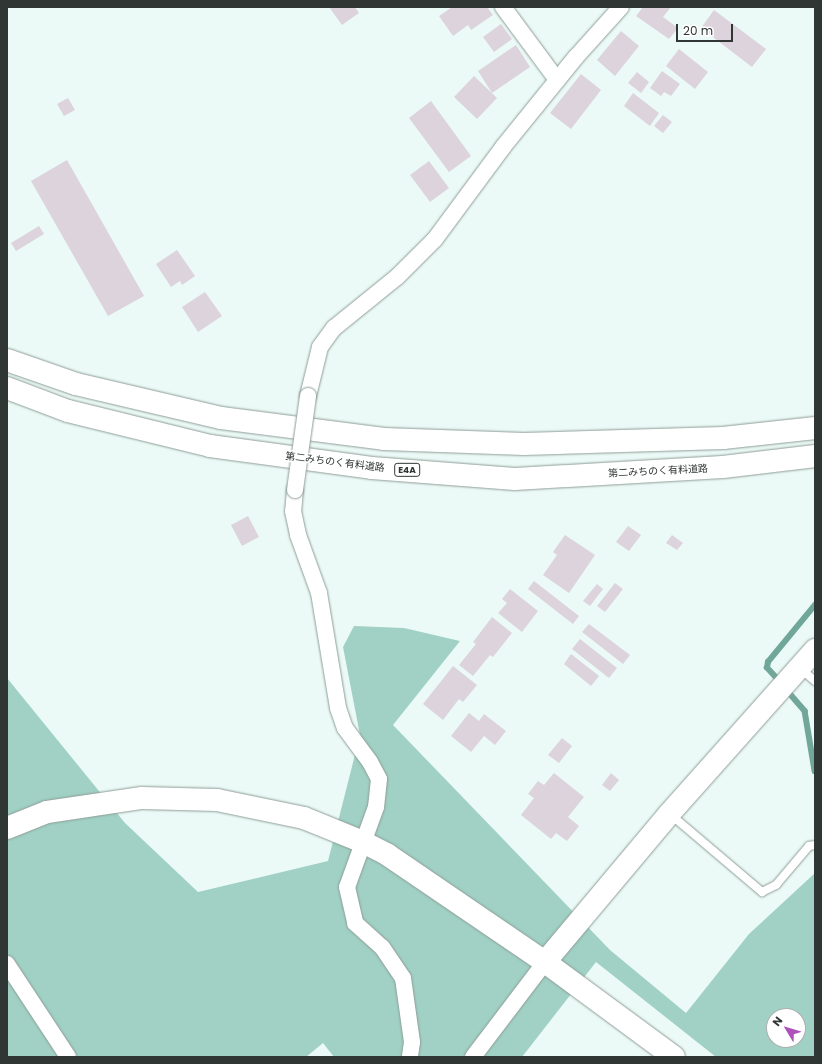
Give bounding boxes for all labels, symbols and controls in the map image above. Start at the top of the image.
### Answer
scale bar [678,16,735,42]
text: 20 m [683,22,713,39]
street label: 第二みちのく有料道路 [285,450,385,474]
street label: 第二みちのく有料道路 [608,462,708,480]
road number: E4A [394,463,420,477]
north arrow [766,1008,806,1048]
text: N [768,1013,786,1029]

